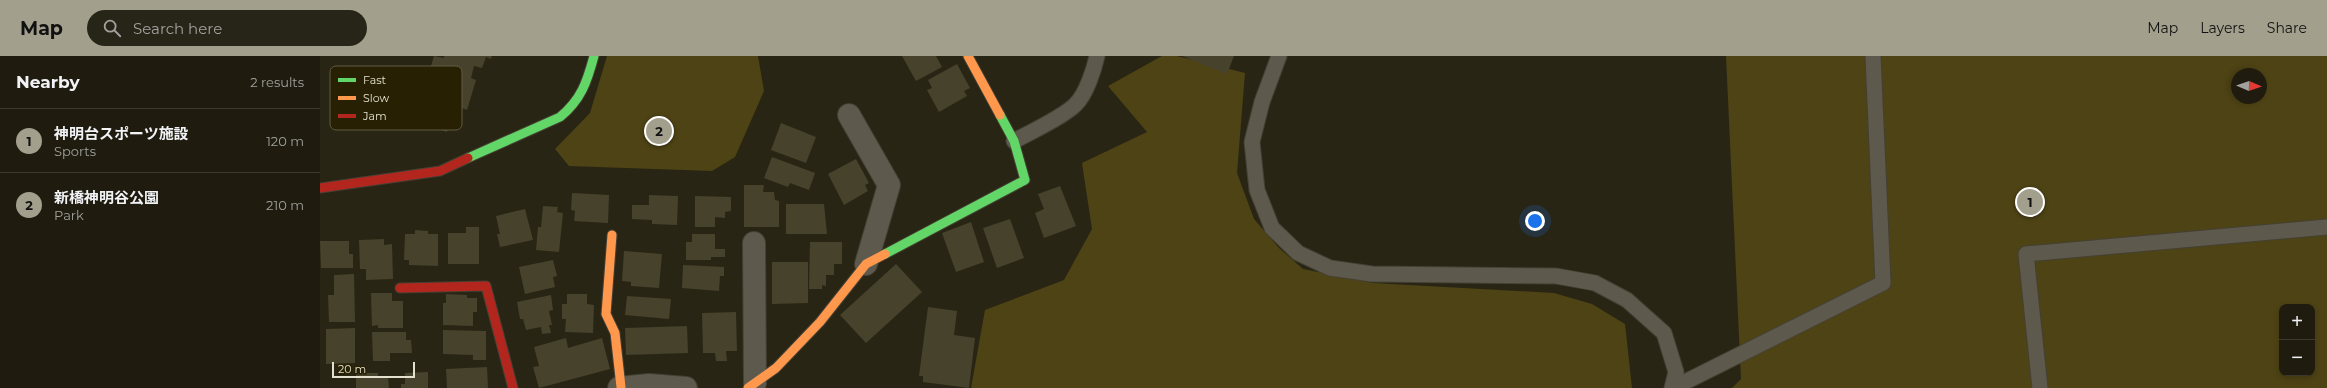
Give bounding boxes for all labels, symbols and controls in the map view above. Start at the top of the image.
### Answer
search box [87,10,367,46]
text: Map [20,17,63,40]
icon: search [101,17,123,39]
text: Search here [133,19,222,38]
text: Map [2147,19,2178,37]
text: Layers [2200,19,2245,37]
text: Share [2267,19,2307,37]
legend [330,66,462,130]
north arrow [2231,68,2267,104]
text: Nearby [16,72,80,92]
text: Fast [363,73,387,87]
text: 2 results [250,74,304,90]
text: Slow [363,91,389,105]
text: Jam [362,109,387,123]
pin: 2 [646,116,672,146]
text: 神明台スポーツ施設 [54,124,189,143]
text: 1 [26,133,32,149]
text: 120 m [266,133,304,149]
text: Sports [54,143,96,159]
pin: 1 [2017,187,2043,217]
text: 新橋神明谷公園 [54,188,159,207]
text: 2 [25,197,33,213]
text: 210 m [266,197,304,213]
text: Park [54,207,84,223]
your location [1525,211,1545,231]
map controls [2279,304,2315,376]
button: + [2279,304,2315,340]
button: − [2279,340,2315,376]
scale bar [332,360,415,379]
text: 20 m [338,362,366,376]

